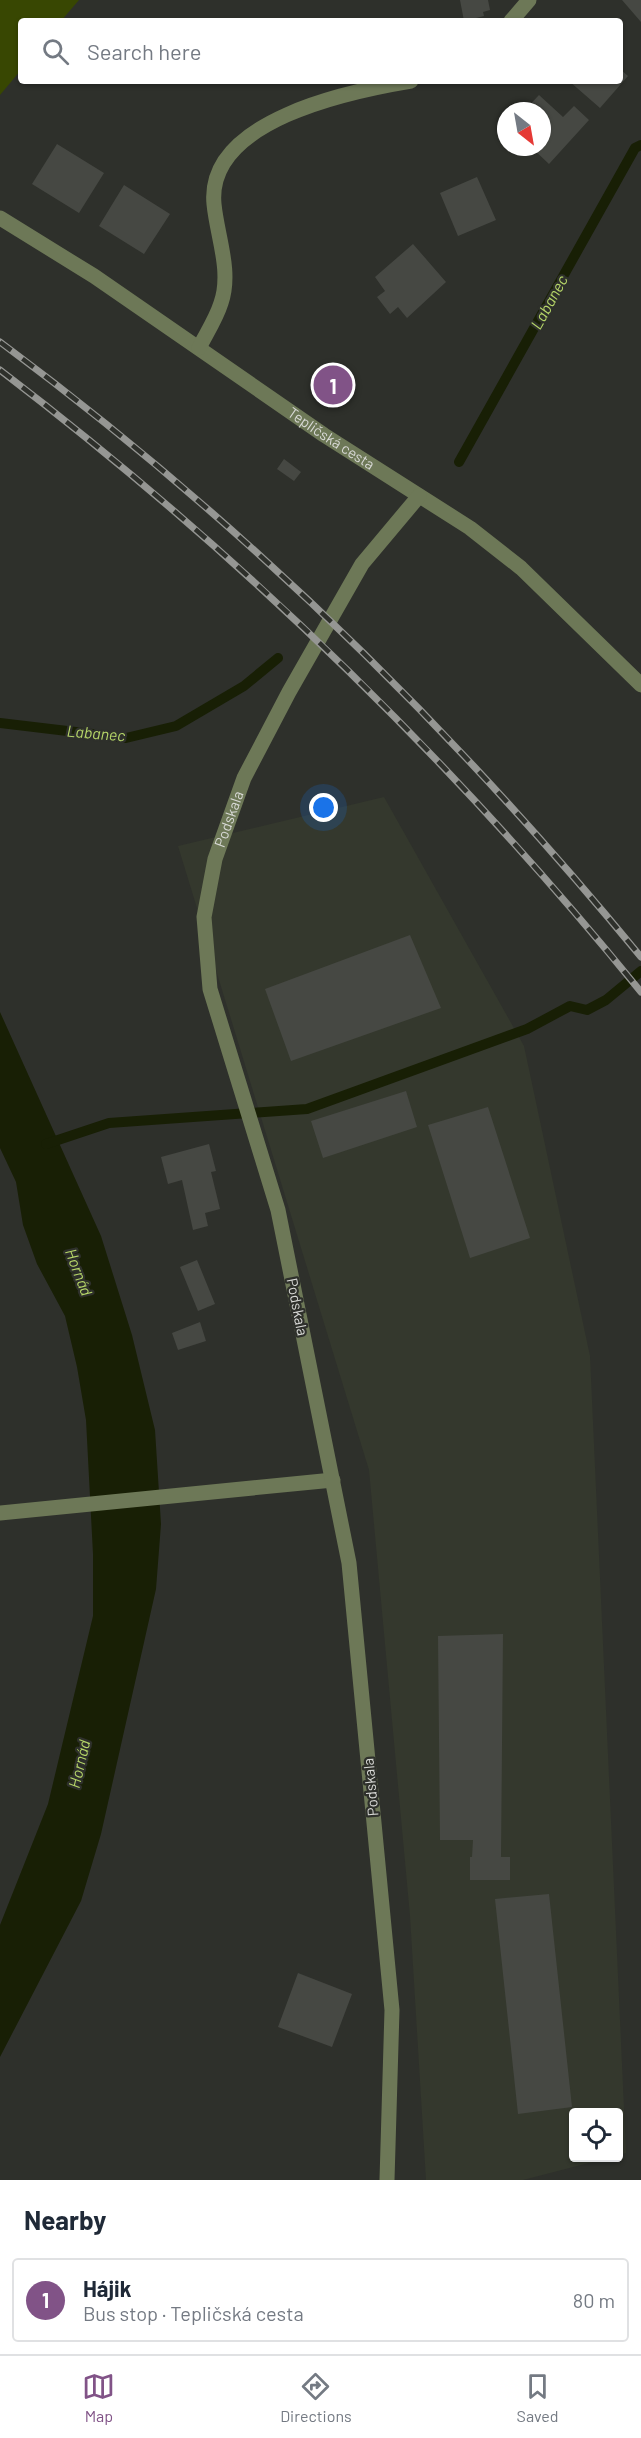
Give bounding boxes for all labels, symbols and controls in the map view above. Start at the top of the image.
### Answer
search box [18,18,623,84]
icon: search [39,35,72,68]
text: Search here [87,38,201,64]
north arrow [497,102,551,156]
water label: Labanec [526,271,571,332]
pin: 1 [314,362,352,408]
street label: Tepličská cesta [285,403,378,473]
water label: Labanec [66,720,126,745]
street label: Podskala [210,788,247,849]
your location [309,793,338,822]
water label: Hornád [62,1246,97,1299]
street label: Podskala [284,1276,312,1337]
water label: Hornád [64,1737,93,1790]
street label: Podskala [358,1757,382,1817]
map controls [569,2108,623,2162]
button: locate [569,2108,623,2162]
text: Nearby [24,2204,106,2235]
text: Hájik [83,2275,131,2301]
text: 1 [42,2288,49,2312]
text: 80 m [573,2288,615,2312]
text: Bus stop · Tepličská cesta [83,2301,304,2325]
tab: Map [82,2370,115,2425]
tab: Directions [280,2370,352,2425]
tab: Saved [517,2370,559,2425]

